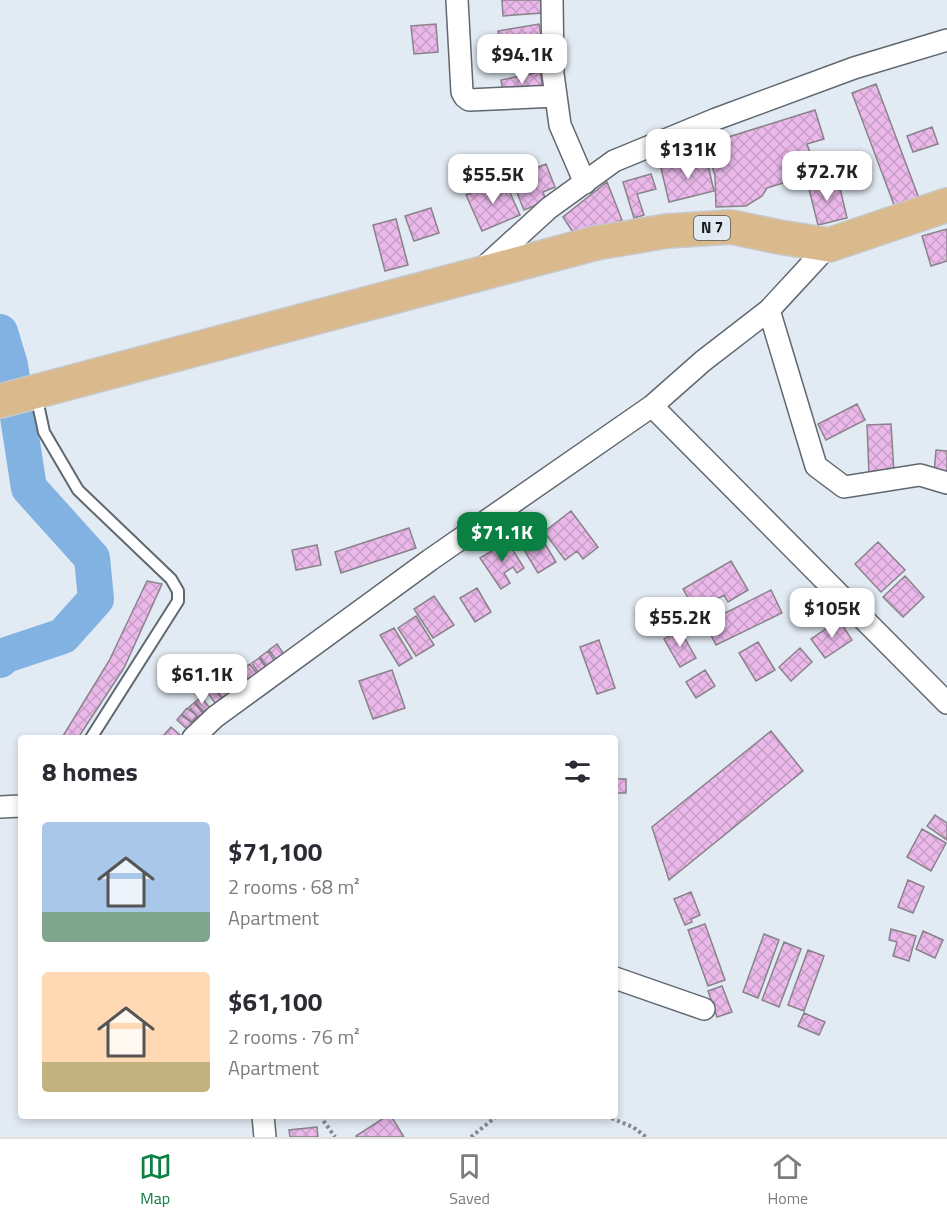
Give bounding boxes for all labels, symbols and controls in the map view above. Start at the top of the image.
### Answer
pin: $94.1K [473,34,571,85]
text: $94.1K [491,38,553,69]
pin: $131K [646,129,730,180]
text: $131K [660,133,716,164]
pin: $72.7K [778,151,876,202]
pin: $55.5K [444,154,542,205]
text: $72.7K [796,155,858,186]
text: $55.5K [462,158,524,189]
road number: N 7 [694,216,730,240]
pin: $71.1K [453,512,551,563]
text: $71.1K [471,516,533,547]
pin: $105K [790,588,874,639]
text: $105K [804,592,860,623]
pin: $55.2K [631,597,729,648]
text: $55.2K [649,601,711,632]
pin: $61.1K [153,654,251,705]
text: $61.1K [171,658,233,689]
text: 8 homes [42,752,138,791]
icon: filters [561,755,594,788]
text: $71,100 [228,832,322,871]
icon: home [90,846,162,918]
text: 2 rooms · 68 m² [228,871,360,902]
text: Apartment [228,902,319,933]
text: $61,100 [228,982,322,1021]
icon: home [90,996,162,1068]
text: 2 rooms · 76 m² [228,1021,360,1052]
text: Apartment [228,1052,319,1083]
tab: Map [139,1150,172,1210]
tab: Saved [449,1150,490,1210]
tab: Home [768,1150,808,1210]

